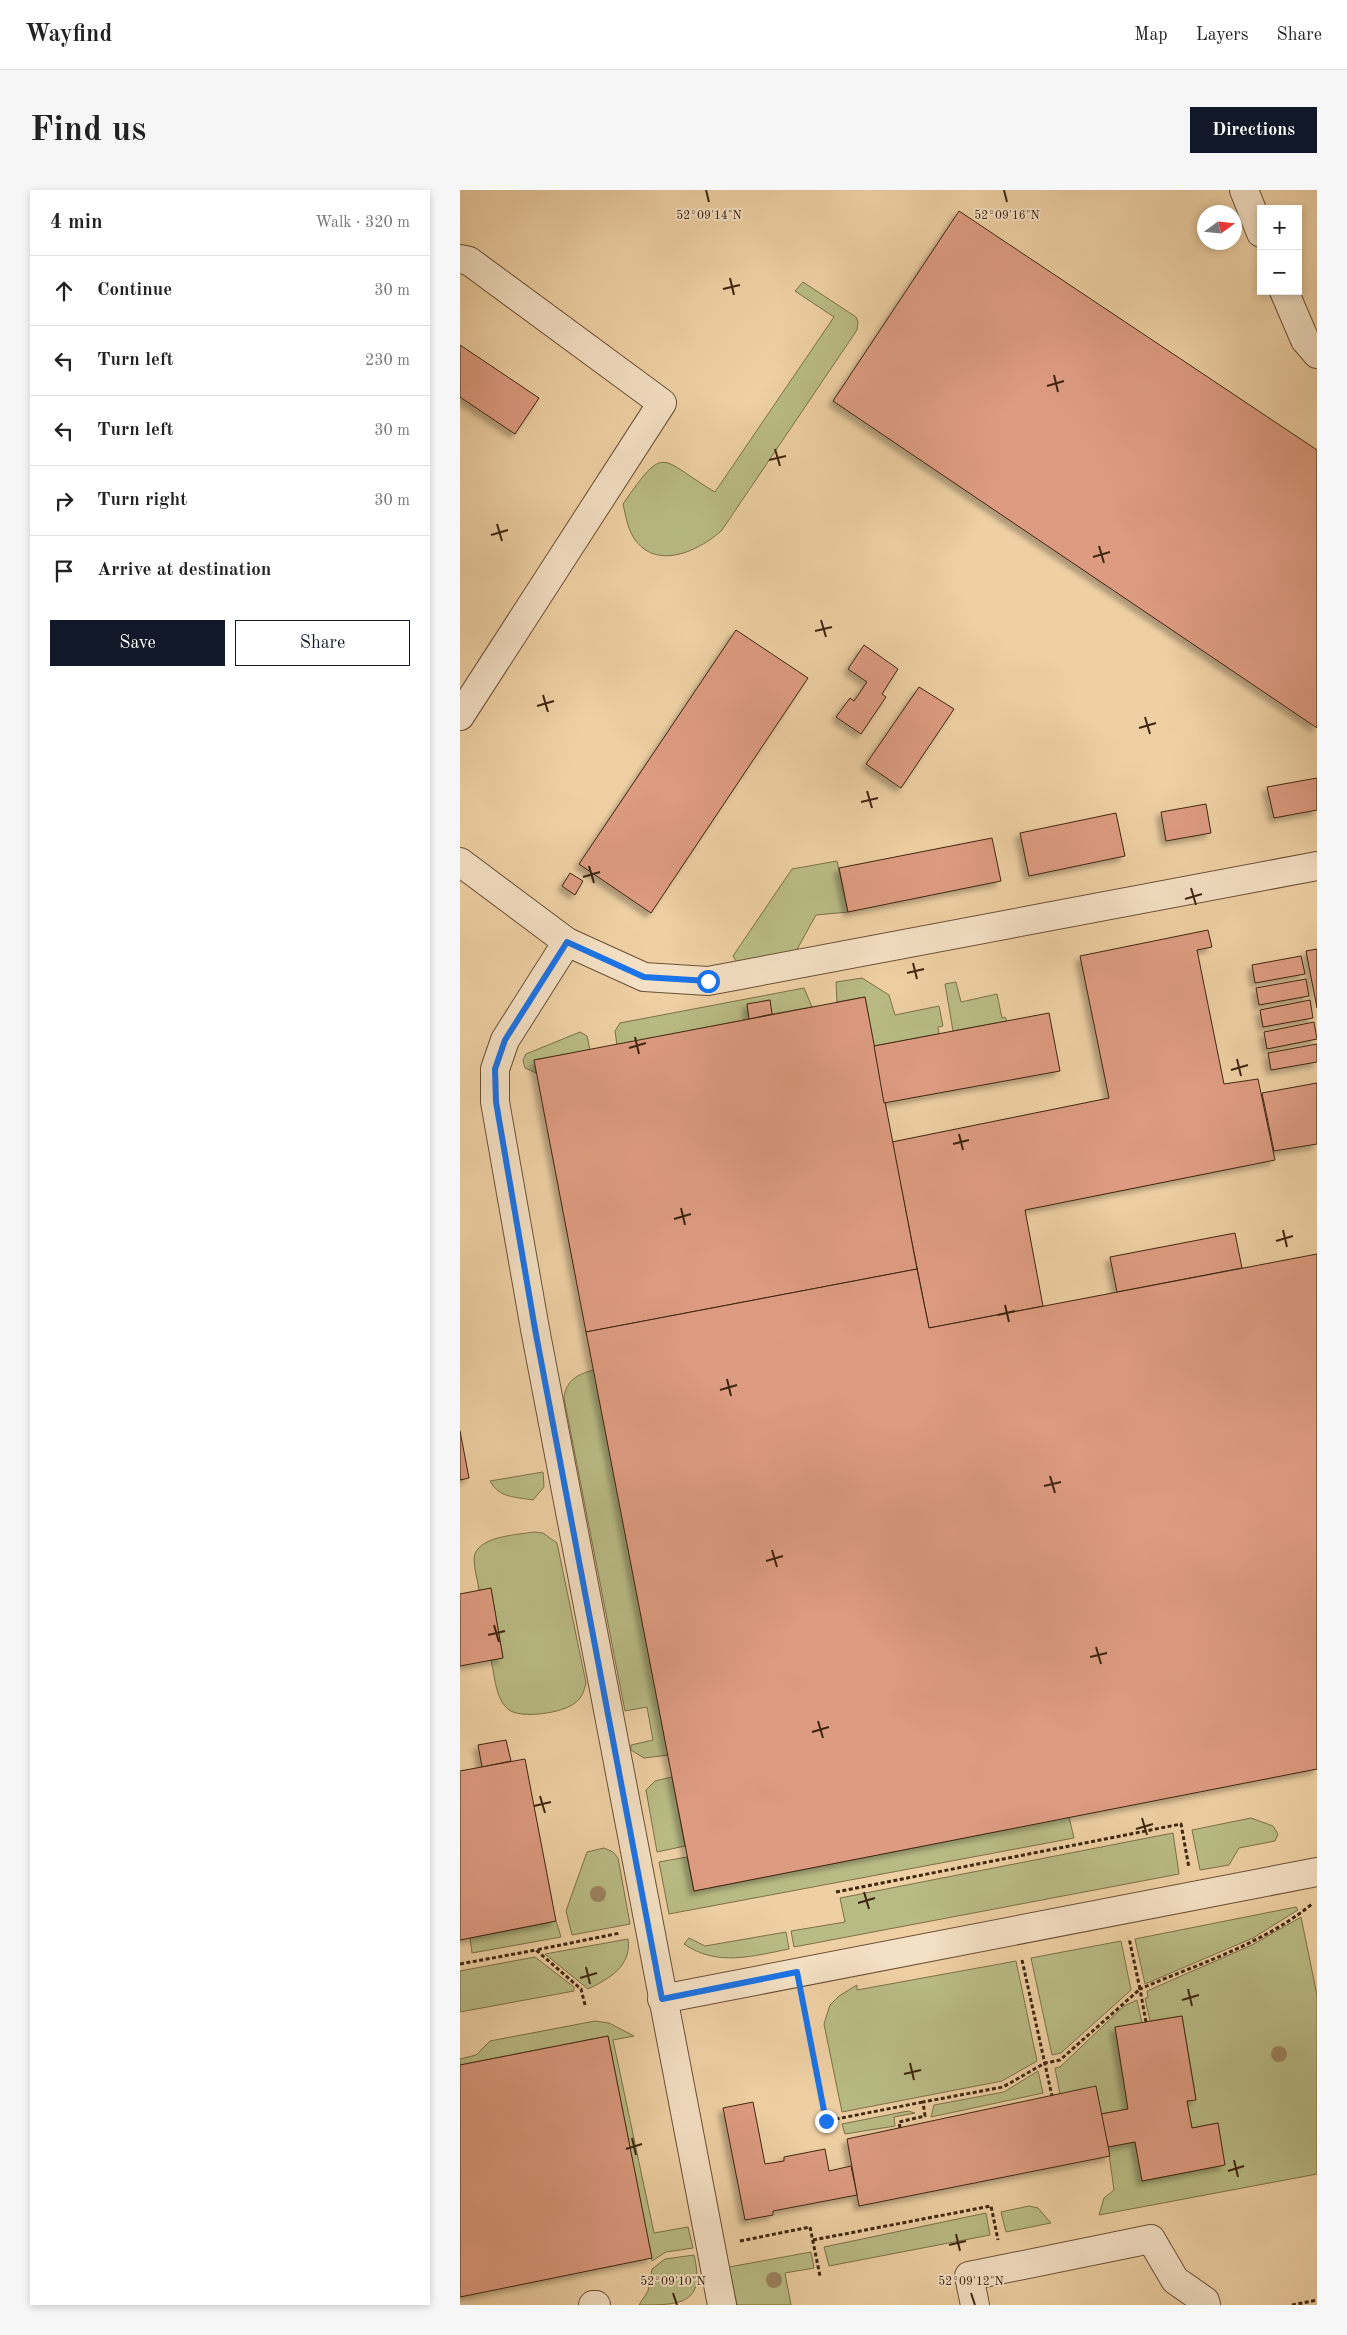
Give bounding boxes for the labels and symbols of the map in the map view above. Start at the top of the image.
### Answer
north arrow [1197,205,1242,250]
text: 52°09'14"N [676,209,742,222]
text: 52°09'16"N [974,209,1040,222]
route start [697,970,720,993]
route end [815,2110,838,2133]
text: 52°09'10"N [640,2275,706,2288]
text: 52°09'12"N [938,2275,1004,2288]

